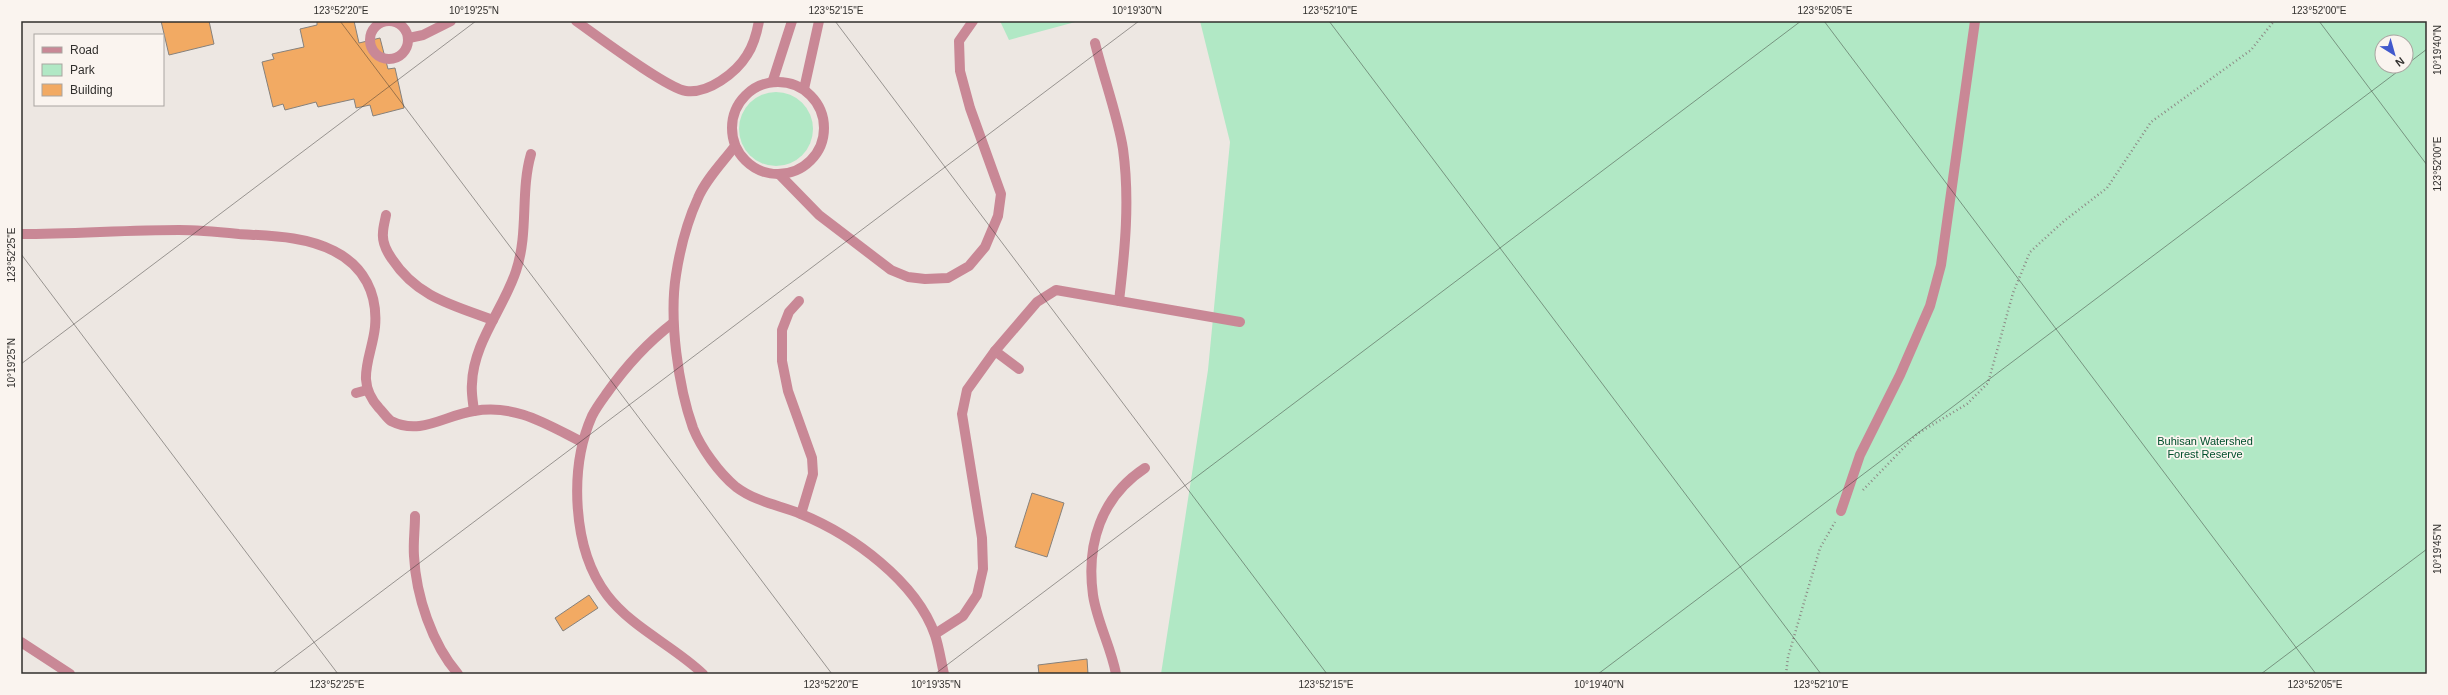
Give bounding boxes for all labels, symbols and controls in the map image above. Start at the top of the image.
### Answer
text: 123°52'20"E [313,5,369,16]
text: 10°19'25"N [449,5,499,16]
text: 123°52'15"E [808,5,864,16]
text: 10°19'30"N [1112,5,1162,16]
text: 123°52'10"E [1302,5,1358,16]
text: 123°52'05"E [1797,5,1853,16]
text: 123°52'00"E [2291,5,2347,16]
text: 10°19'40"N [2432,25,2443,75]
legend [34,34,164,106]
north arrow [2374,34,2414,74]
text: Road [70,43,99,57]
text: N [2393,55,2407,69]
text: Park [70,63,96,77]
text: Building [70,83,113,97]
text: 123°52'00"E [2432,136,2443,192]
text: 123°52'25"E [6,227,17,283]
text: 10°19'25"N [6,338,17,388]
park label: Buhisan Watershed Forest Reserve [2157,435,2253,460]
text: 10°19'45"N [2432,524,2443,574]
text: 123°52'25"E [309,679,365,690]
text: 123°52'20"E [803,679,859,690]
text: 10°19'35"N [911,679,961,690]
text: 123°52'15"E [1298,679,1354,690]
text: 10°19'40"N [1574,679,1624,690]
text: 123°52'10"E [1793,679,1849,690]
text: 123°52'05"E [2287,679,2343,690]

